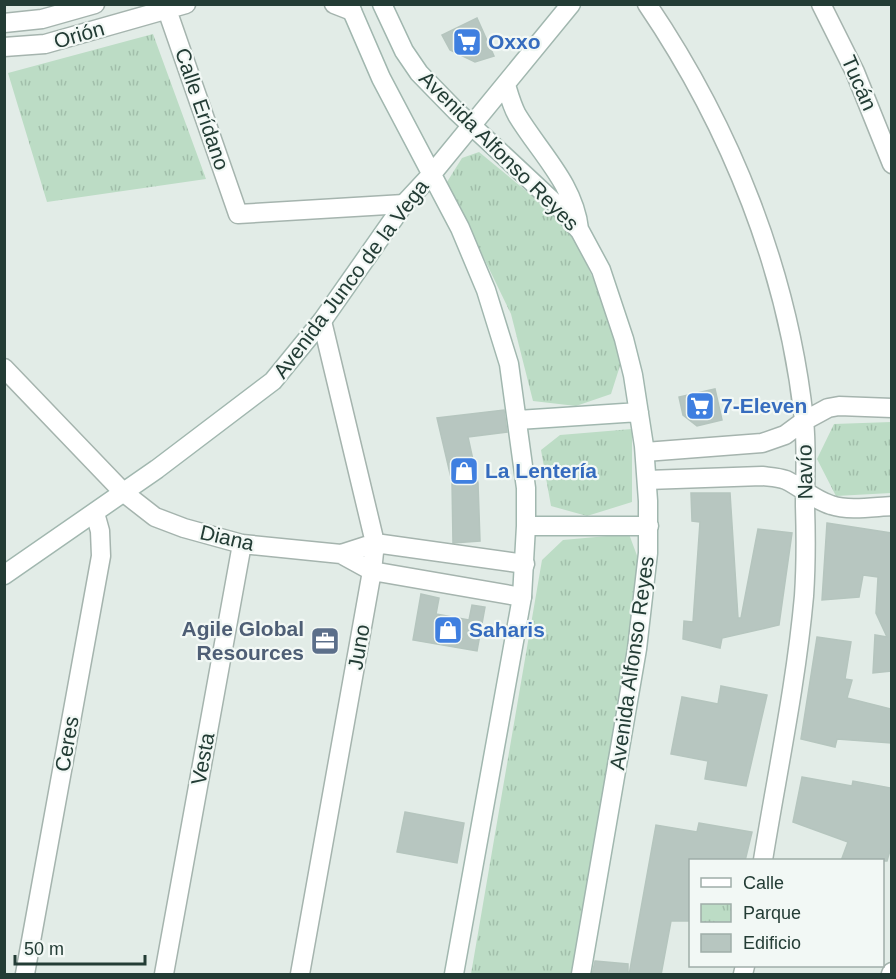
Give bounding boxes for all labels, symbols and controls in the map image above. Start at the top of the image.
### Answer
street label: Orión [51,16,107,53]
supermarket icon: Oxxo [451,26,483,58]
place label: Oxxo [488,30,541,53]
street label: Calle Erídano [171,45,234,173]
street label: Tucán [837,52,882,114]
street label: Avenida Alfonso Reyes [415,66,584,235]
street label: Avenida Junco de la Vega [268,175,433,382]
supermarket icon: 7-Eleven [684,390,716,422]
place label: 7-Eleven [721,394,807,417]
street label: Navío [793,444,816,500]
shop icon: La Lentería [448,455,480,487]
place label: La Lentería [485,459,597,482]
street label: Diana [198,520,257,555]
street label: Avenida Alfonso Reyes [605,555,658,771]
shop icon: Saharis [432,614,464,646]
place label: Agile Global Resources [181,617,304,664]
place label: Saharis [469,618,545,641]
street label: Juno [343,622,374,671]
office icon: Agile Global Resources [309,625,341,657]
street label: Ceres [50,714,83,774]
street label: Vesta [187,731,218,787]
legend [689,859,884,967]
text: Calle [743,873,784,893]
text: Parque [743,903,801,923]
scale bar [15,928,146,966]
text: Edificio [743,933,801,953]
text: 50 m [24,939,64,959]

